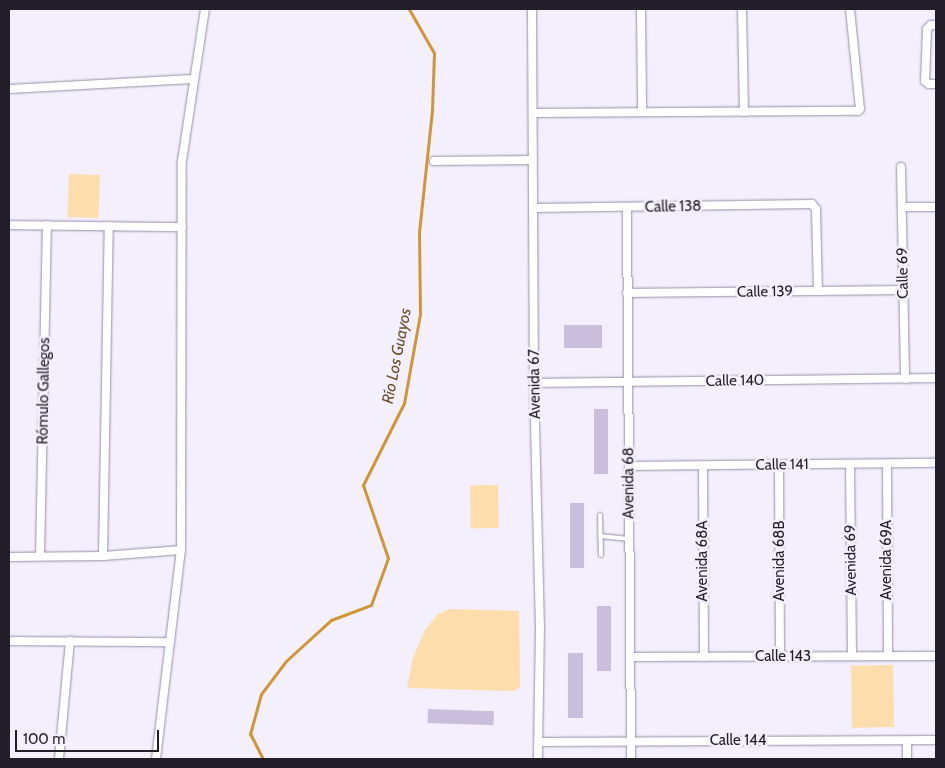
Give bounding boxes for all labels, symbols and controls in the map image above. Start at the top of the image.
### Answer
street label: Calle 138 [645,198,701,216]
street label: Calle 69 [894,247,912,299]
street label: Calle 139 [737,283,793,301]
water label: Río Los Guayos [378,307,416,405]
street label: Rómulo Gallegos [34,337,54,445]
street label: Avenida 67 [525,349,545,419]
street label: Calle 140 [706,371,764,391]
street label: Avenida 68 [620,447,638,519]
street label: Calle 141 [755,456,809,474]
street label: Avenida 69A [878,520,896,600]
street label: Avenida 68A [694,521,712,601]
street label: Avenida 68B [771,521,789,601]
street label: Avenida 69 [841,524,861,596]
street label: Calle 143 [755,648,811,666]
scale bar [18,720,161,752]
text: 100 m [23,730,65,748]
street label: Calle 144 [710,732,766,750]

